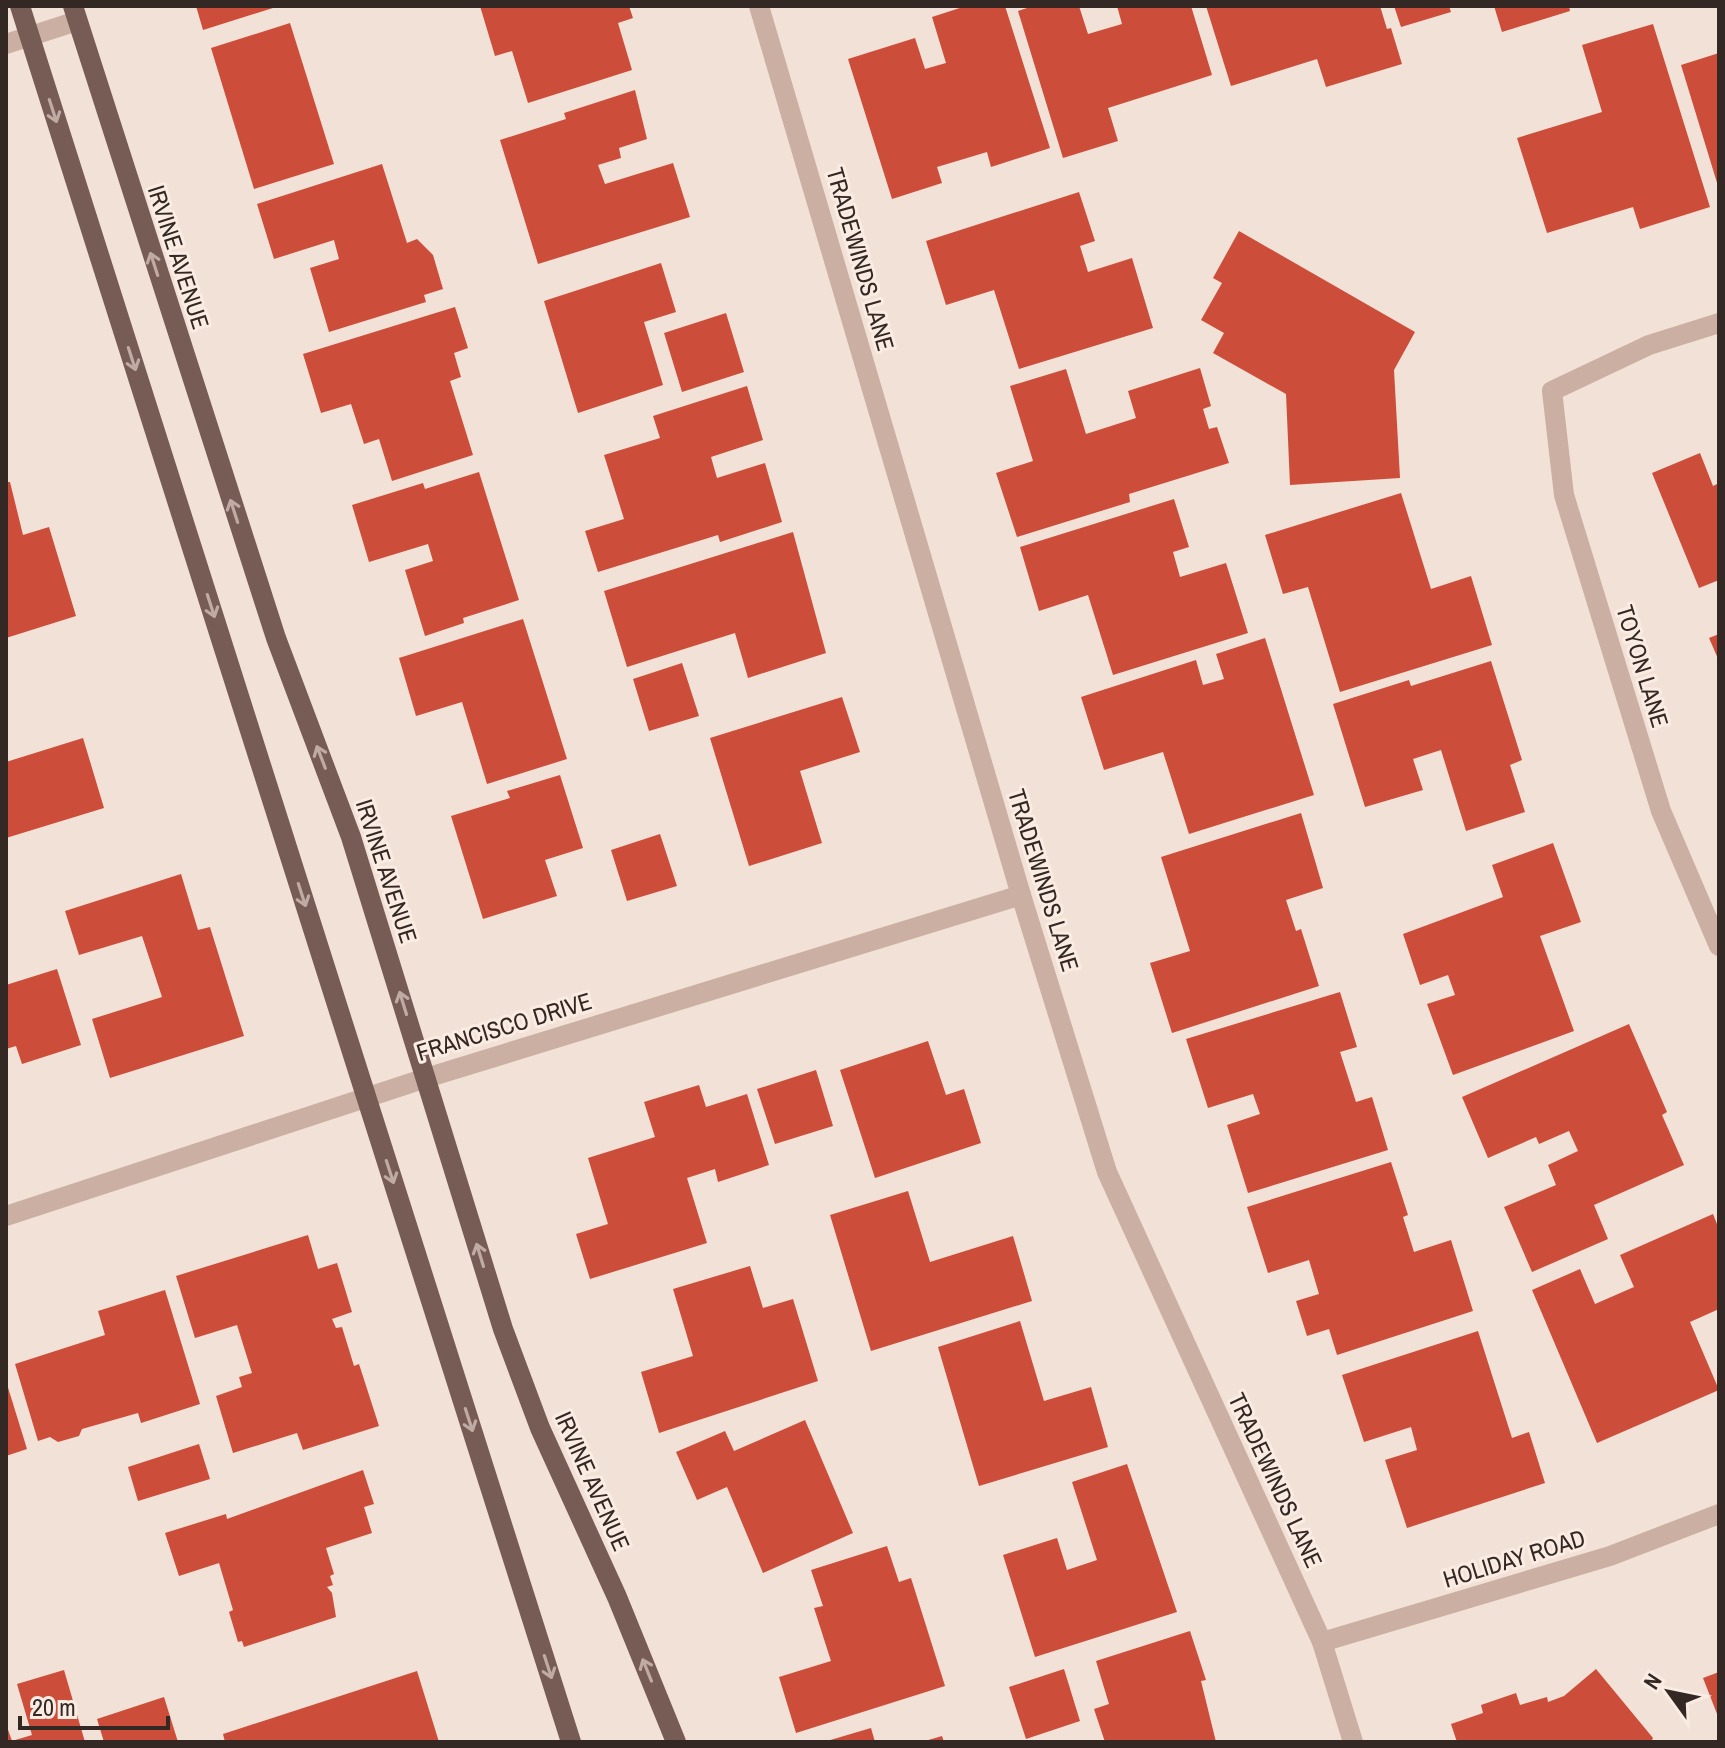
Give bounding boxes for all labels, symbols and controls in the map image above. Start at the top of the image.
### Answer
one-way arrow [46,97,61,123]
street label: TRADEWINDS LANE [820,164,902,354]
street label: IRVINE AVENUE [141,181,217,333]
one-way arrow [146,251,161,277]
one-way arrow [125,345,140,371]
one-way arrow [225,499,240,524]
one-way arrow [204,594,219,619]
street label: TOYON LANE [1609,601,1677,731]
one-way arrow [312,745,327,770]
street label: TRADEWINDS LANE [1001,785,1087,975]
street label: IRVINE AVENUE [349,795,425,947]
one-way arrow [295,881,310,907]
street label: FRANCISCO DRIVE [413,984,595,1068]
one-way arrow [395,991,409,1016]
one-way arrow [384,1159,399,1184]
one-way arrow [472,1242,487,1268]
street label: TRADEWINDS LANE [1222,1388,1330,1572]
one-way arrow [462,1406,477,1432]
street label: IRVINE AVENUE [548,1406,638,1556]
street label: HOLIDAY ROAD [1439,1521,1589,1595]
north arrow [1629,1652,1709,1732]
one-way arrow [541,1654,556,1680]
one-way arrow [638,1658,653,1683]
text: N [1636,1667,1668,1695]
scale bar [20,1680,168,1730]
text: 20 m [32,1691,76,1723]

